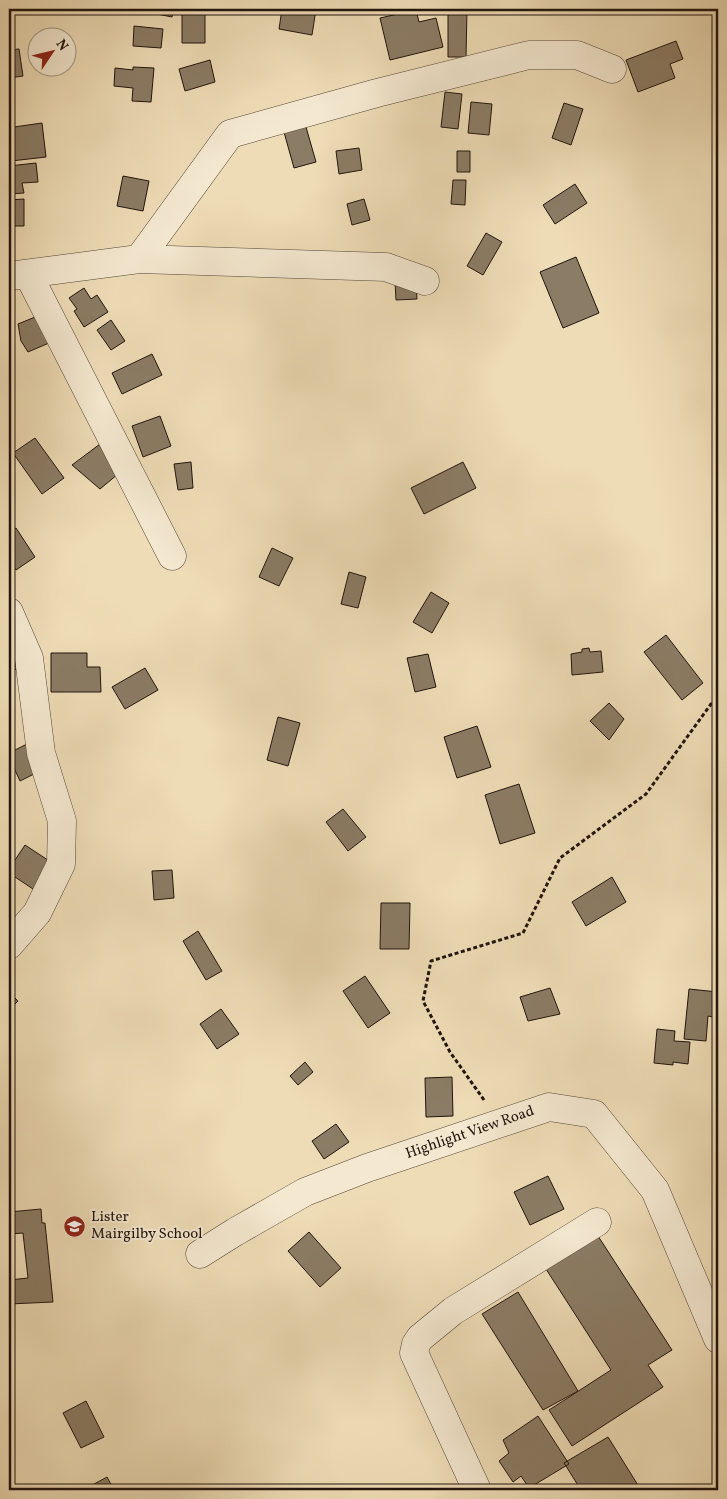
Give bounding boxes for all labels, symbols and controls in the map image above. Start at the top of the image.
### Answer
north arrow [28,28,78,78]
text: N [51,36,72,55]
street label: Highlight View Road [403,1101,537,1165]
place label: Lister Mairgilby School [91,1207,202,1245]
school or university icon: Lister Mairgilby School [63,1214,87,1238]

